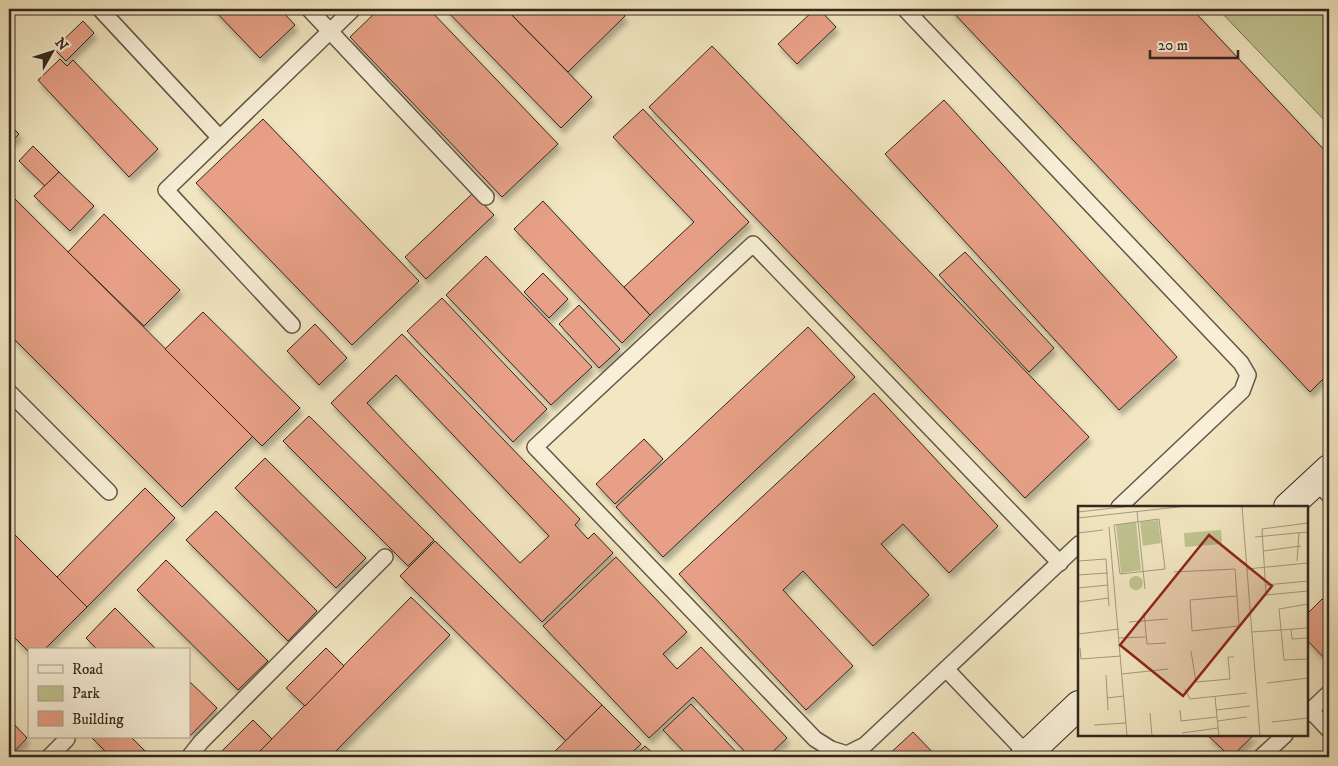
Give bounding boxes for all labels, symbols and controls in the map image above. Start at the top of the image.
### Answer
north arrow [28,28,78,78]
scale bar [1150,28,1238,60]
text: N [51,34,72,55]
text: 20 m [1158,36,1188,55]
inset map [1078,506,1308,736]
legend [28,648,190,738]
text: Road [72,660,104,679]
text: Park [72,684,101,703]
text: Building [72,710,124,729]

